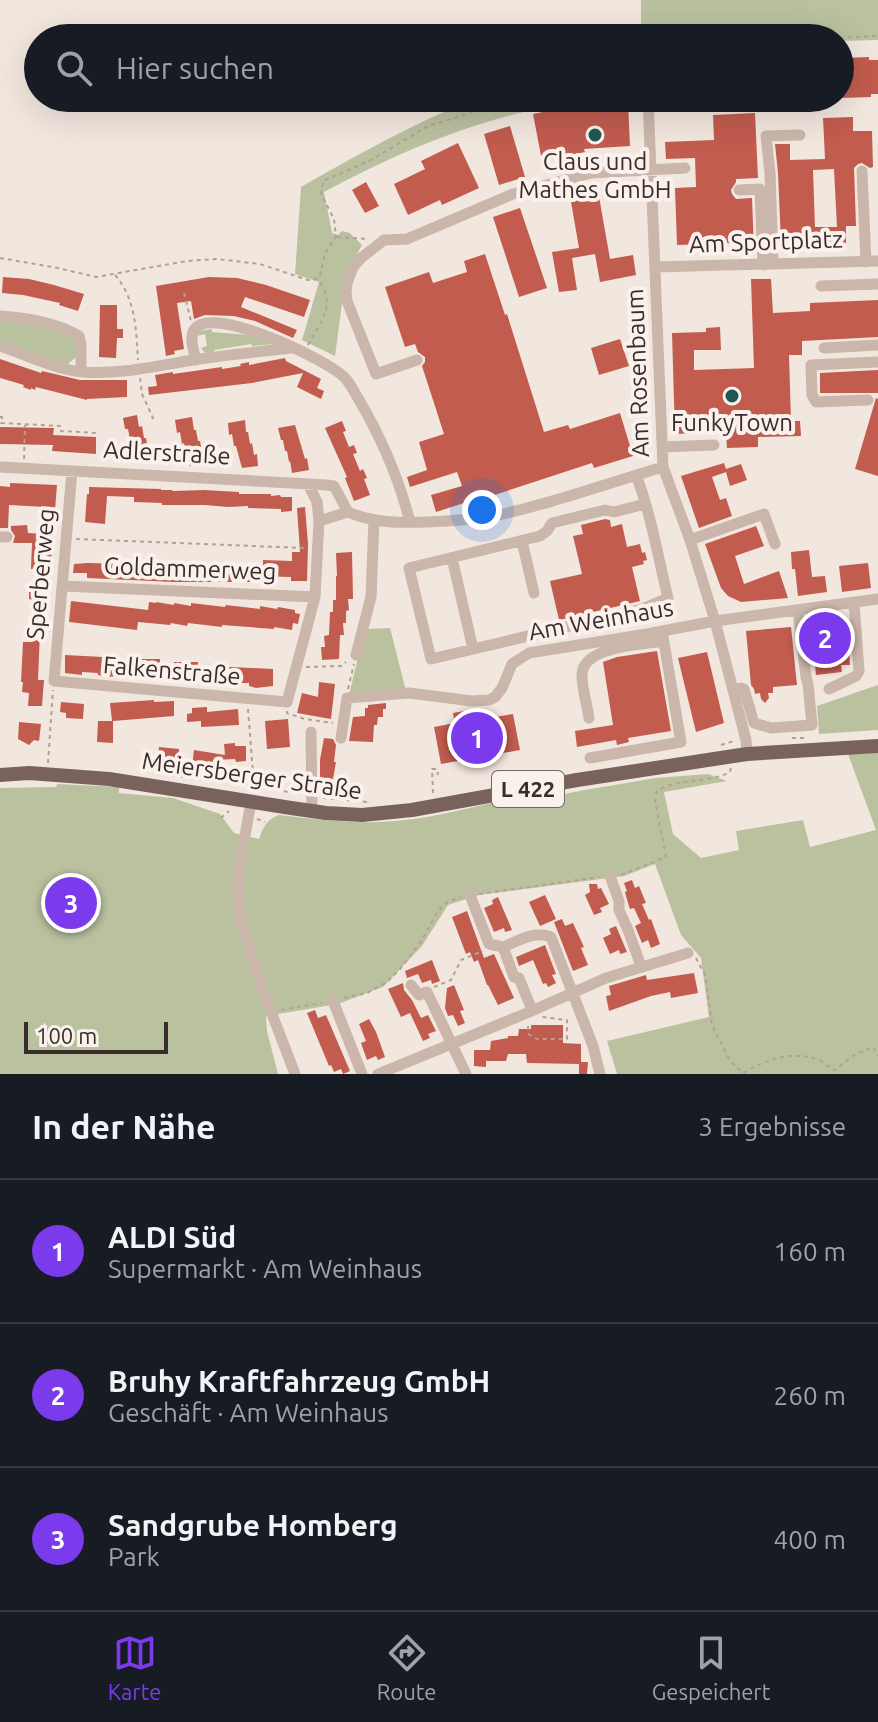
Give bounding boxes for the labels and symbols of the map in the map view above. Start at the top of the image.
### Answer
marker: Claus und Mathes GmbH [586,126,604,144]
place label: Claus und Mathes GmbH [519,148,671,203]
street label: Am Sportplatz [688,225,844,258]
street label: Am Rosenbaum [621,288,654,458]
marker: FunkyTown [723,387,741,405]
place label: FunkyTown [671,409,793,436]
street label: Adlerstraße [103,436,231,469]
your location [462,490,502,530]
street label: Sperberweg [21,507,60,641]
street label: Goldammerweg [103,552,277,585]
street label: Am Weinhaus [526,593,675,646]
pin: 2 [799,608,851,668]
street label: Falkenstraße [102,651,242,690]
pin: 1 [451,708,503,768]
street label: Meiersberger Straße [140,747,364,804]
road number: L 422 [492,771,564,807]
pin: 3 [45,873,97,933]
scale bar [24,1018,168,1054]

